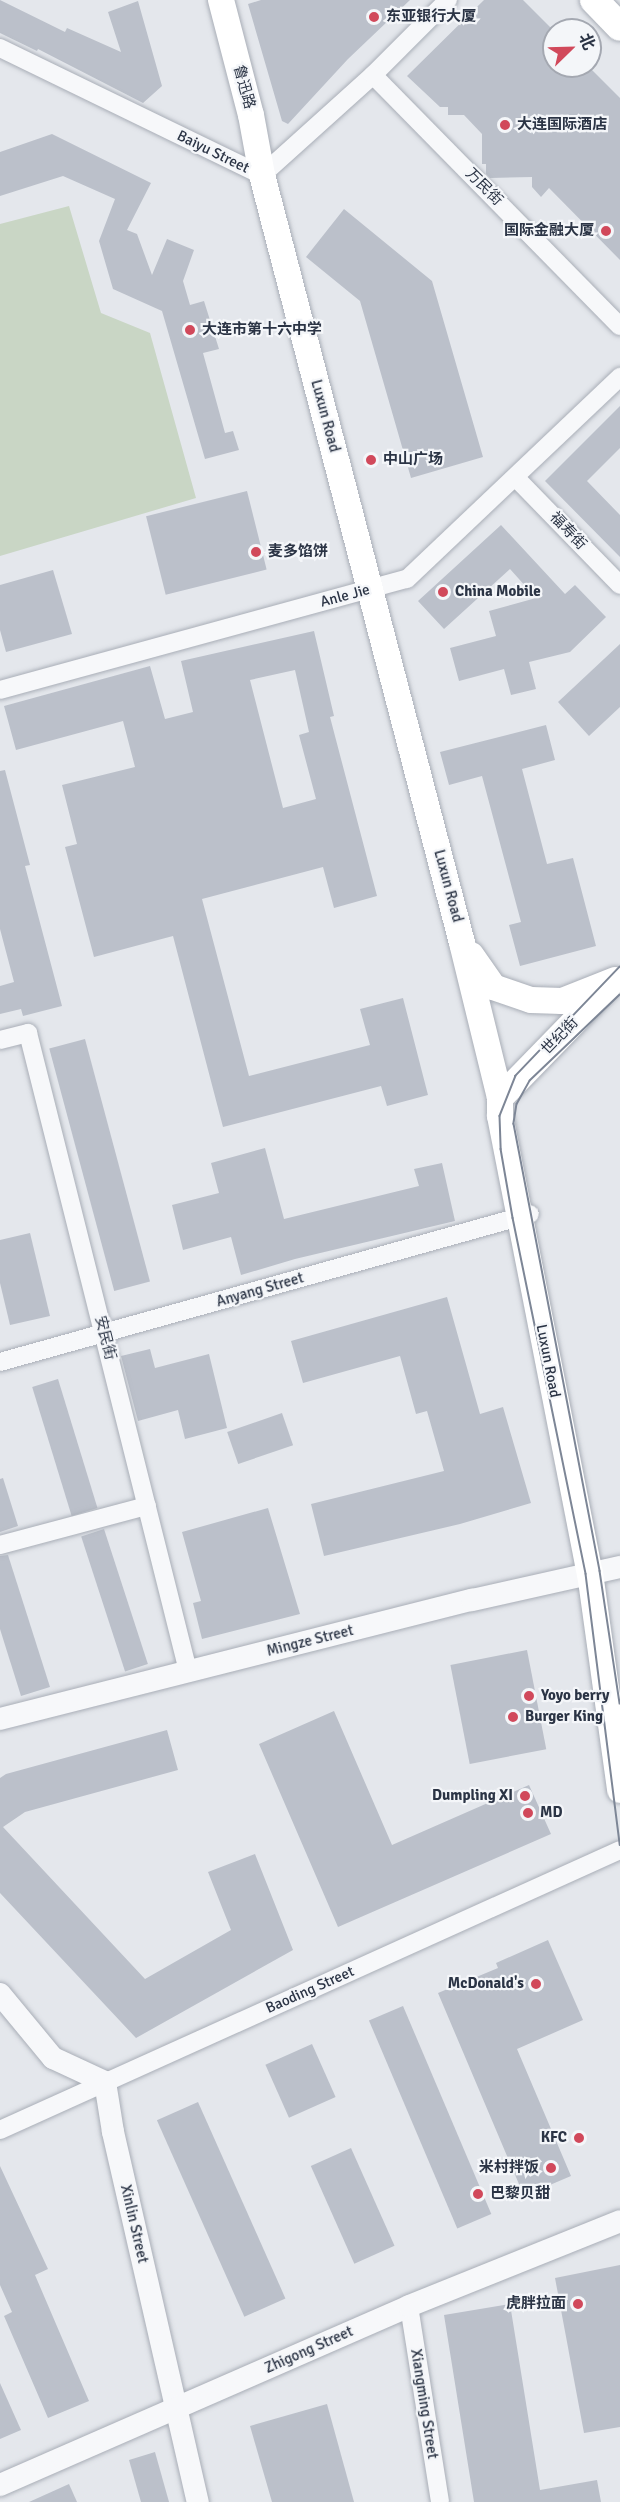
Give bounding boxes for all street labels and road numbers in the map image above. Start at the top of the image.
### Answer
street label: 鲁迅路 [229,63,259,111]
street label: Baiyu Street [174,127,252,177]
street label: 万民街 [462,165,506,209]
street label: Luxun Road [307,378,343,454]
street label: 福寿街 [546,509,590,553]
street label: Anle Jie [318,581,372,611]
street label: Luxun Road [430,848,466,924]
street label: 世纪街 [538,1014,582,1058]
street label: Anyang Street [214,1269,306,1311]
street label: 安民街 [91,1314,119,1362]
street label: Luxun Road [532,1323,564,1399]
street label: Mingze Street [265,1622,355,1660]
street label: Baoding Street [263,1962,357,2018]
street label: Xinlin Street [116,2183,152,2265]
street label: Zhigong Street [262,2322,356,2378]
street label: Xiangming Street [406,2348,442,2460]

